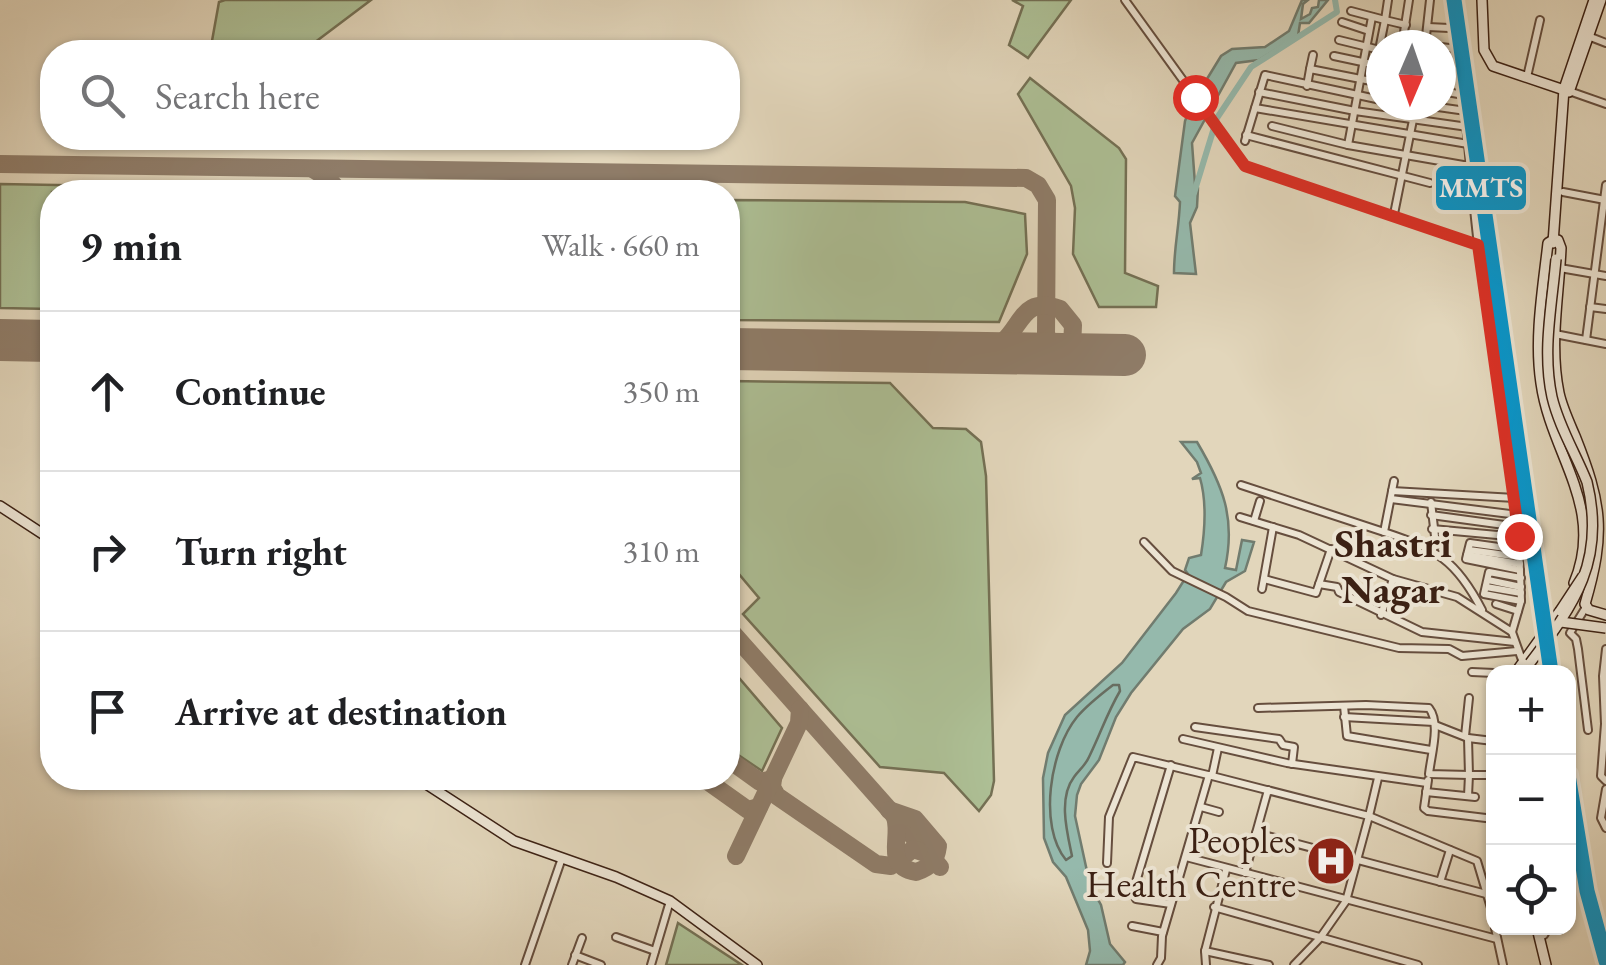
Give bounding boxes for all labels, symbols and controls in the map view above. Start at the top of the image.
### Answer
north arrow [1366,30,1456,120]
search box [40,40,740,150]
icon: search [75,68,130,123]
text: Search here [155,71,320,120]
route start [1173,75,1219,121]
line badge: MMTS [1434,164,1528,212]
text: MMTS [1439,169,1523,205]
text: 9 min [80,218,182,273]
text: Walk · 660 m [542,224,700,266]
icon: ahead [80,364,135,419]
text: Continue [175,367,326,416]
text: 350 m [623,370,700,412]
route end [1497,514,1543,560]
district label: Shastri Nagar [1334,517,1452,615]
icon: right [80,524,135,579]
text: Turn right [175,527,347,576]
text: 310 m [623,530,700,572]
map controls [1486,665,1576,935]
button: + [1486,665,1576,755]
icon: arrive [80,684,135,739]
text: Arrive at destination [175,687,507,736]
button: − [1486,755,1576,845]
place label: Peoples Health Centre [1086,815,1296,908]
hospital icon: Peoples Health Centre [1305,835,1357,887]
button: locate [1486,845,1576,935]

